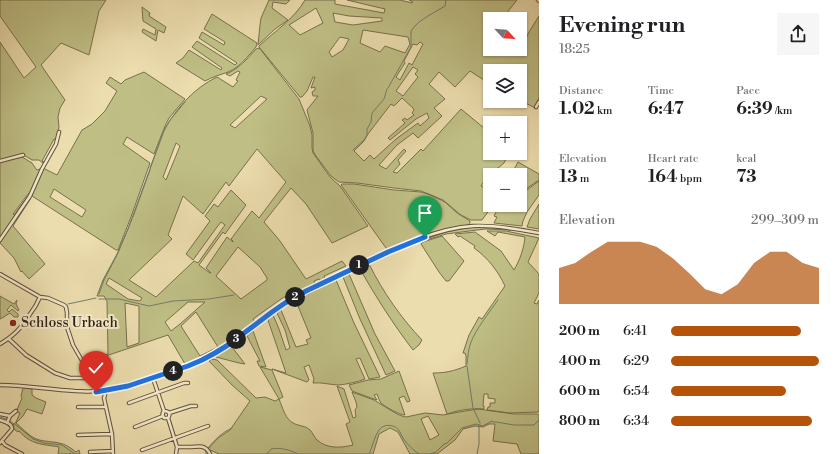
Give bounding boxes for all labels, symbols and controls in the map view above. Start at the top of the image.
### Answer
north arrow [483,12,527,56]
map controls [483,12,527,212]
text: Evening run [559,12,685,39]
button: share [777,13,819,55]
text: 18:25 [559,41,590,57]
button: layers [483,64,527,108]
text: Distance [559,84,603,98]
text: Time [648,84,674,98]
text: Pace [736,84,760,98]
text: 1.02 [559,98,595,120]
text: 6:47 [648,98,684,120]
text: 6:39 [736,98,773,120]
text: km [595,104,612,118]
text: /km [773,104,792,118]
button: + [483,116,527,160]
text: Elevation [559,152,607,166]
text: Heart rate [648,152,698,166]
text: kcal [736,152,756,166]
text: 13 [559,166,577,188]
text: 164 [648,166,678,188]
text: 73 [736,166,756,188]
button: − [483,168,527,212]
text: m [577,172,589,186]
text: bpm [678,172,702,186]
pin [408,196,442,237]
icon: arrive [414,202,436,224]
text: Elevation [559,212,615,228]
text: 299–309 m [751,212,819,228]
pin: 1 [349,255,369,275]
text: 1 [356,258,362,272]
pin: 2 [285,287,305,307]
text: 2 [292,290,298,304]
place label: Schloss Urbach [21,314,118,332]
marker: Schloss Urbach [8,318,18,328]
text: 200 m [559,323,600,339]
text: 6:41 [623,323,647,339]
pin: 3 [226,329,246,349]
text: 3 [233,332,239,346]
pin [79,351,113,392]
text: 400 m [559,353,601,369]
text: 6:29 [623,353,649,369]
icon: check [85,357,107,379]
pin: 4 [163,361,183,381]
text: 4 [169,364,177,378]
text: 600 m [559,383,600,399]
text: 6:54 [623,383,649,399]
text: 800 m [559,413,600,429]
text: 6:34 [623,413,649,429]

